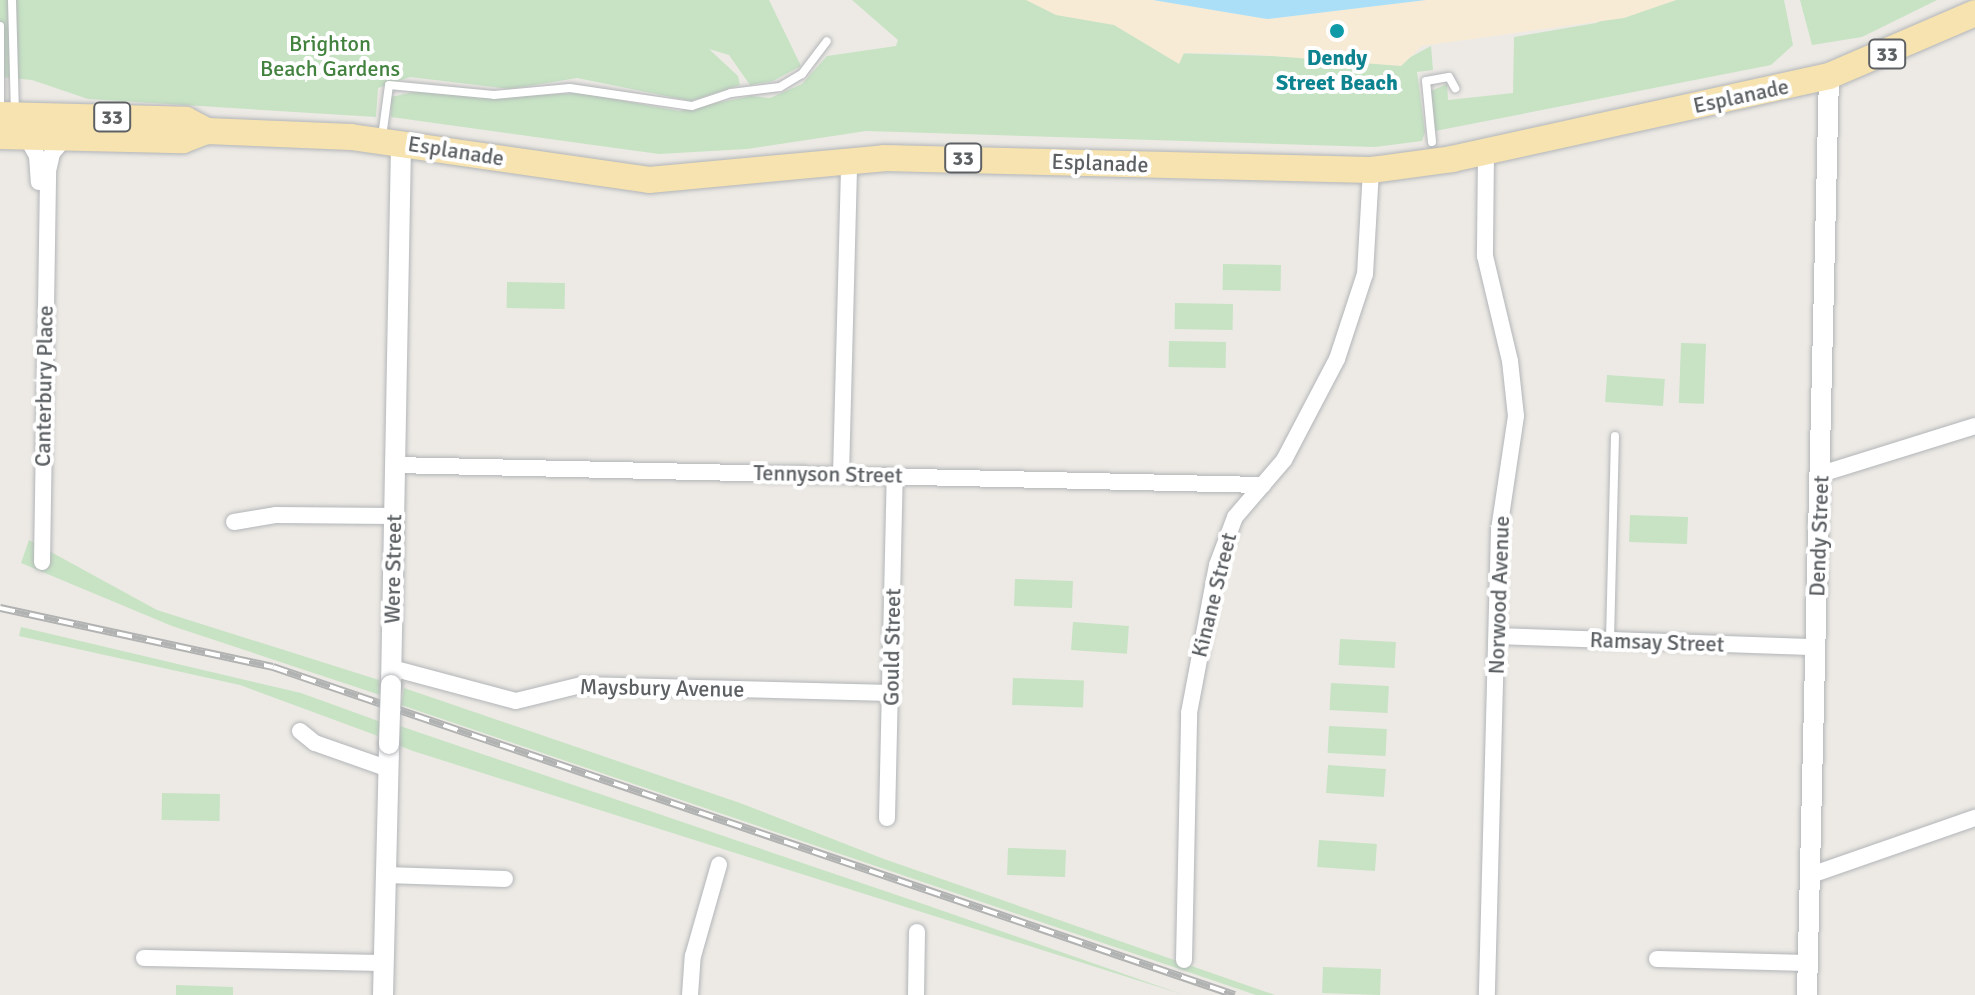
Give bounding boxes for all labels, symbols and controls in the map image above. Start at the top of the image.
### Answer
marker: Dendy Street Beach [1328,22,1346,40]
park label: Brighton Beach Gardens [260,30,400,82]
road number: 33 [1867,38,1907,70]
place label: Dendy Street Beach [1276,44,1398,96]
street label: Esplanade [1691,73,1791,119]
road number: 33 [92,101,132,133]
street label: Esplanade [406,130,506,172]
road number: 33 [943,142,983,174]
street label: Esplanade [1051,148,1149,178]
street label: Canterbury Place [29,305,59,467]
street label: Tennyson Street [753,460,903,488]
street label: Dendy Street [1804,475,1834,597]
street label: Were Street [379,514,407,624]
street label: Norwood Avenue [1483,515,1515,675]
street label: Kinane Street [1186,530,1242,660]
street label: Gould Street [878,588,906,706]
street label: Ramsay Street [1589,626,1725,658]
street label: Maysbury Avenue [579,673,745,703]

